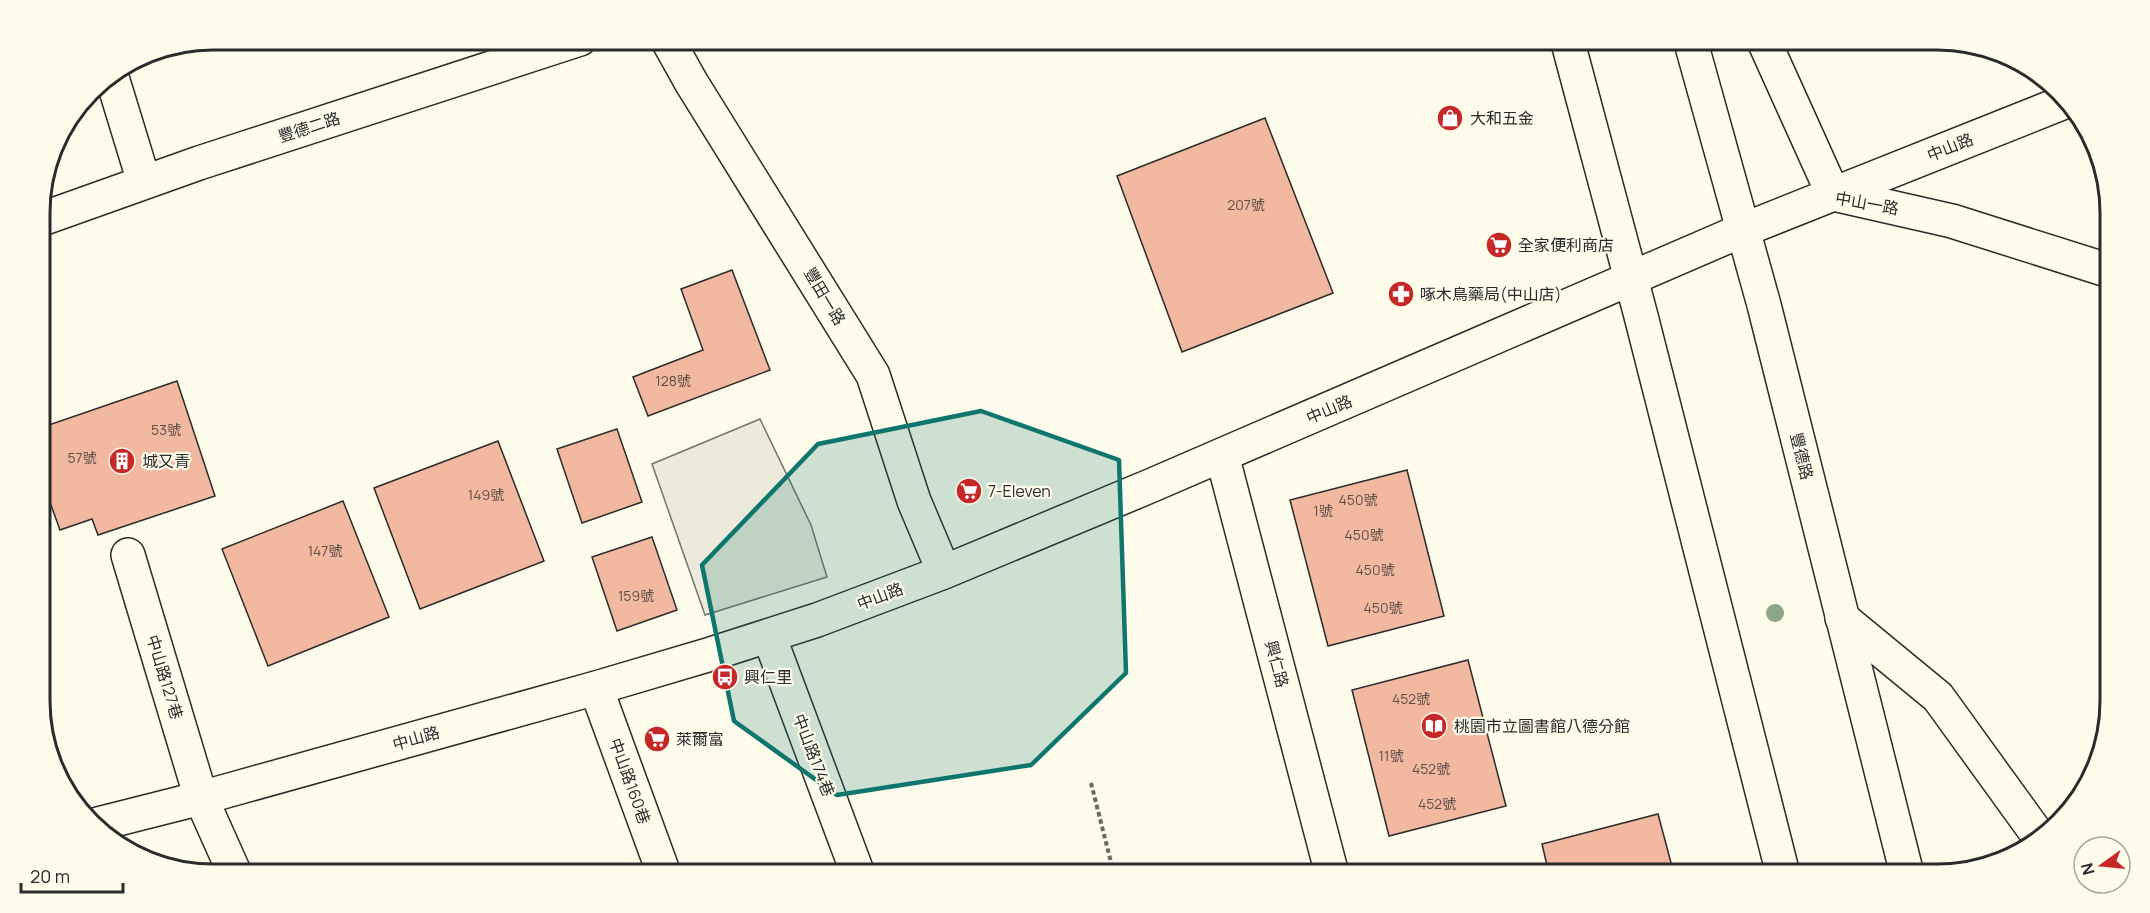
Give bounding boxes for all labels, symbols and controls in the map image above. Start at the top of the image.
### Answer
shop icon: 大和五金 [1435,103,1465,133]
street label: 豐德二路 [275,107,343,147]
place label: 大和五金 [1470,107,1534,129]
street label: 中山路 [1924,128,1976,166]
street label: 中山一路 [1834,187,1900,219]
house number: 207號 [1227,195,1265,214]
supermarket icon: 全家便利商店 [1484,230,1514,260]
place label: 全家便利商店 [1518,234,1614,256]
street label: 豐田一路 [799,263,851,329]
pharmacy icon: 啄木鳥藥局(中山店) [1386,279,1416,309]
place label: 啄木鳥藥局(中山店) [1420,283,1562,305]
house number: 128號 [655,371,691,390]
street label: 中山路 [1303,389,1355,429]
house number: 53號 [151,420,181,439]
street label: 豐德路 [1786,430,1818,482]
building icon: 城又青 [107,446,137,476]
house number: 57號 [67,448,97,467]
place label: 城又青 [142,450,190,472]
supermarket icon: 7-Eleven [954,476,984,506]
place label: 7-Eleven [988,480,1051,502]
house number: 149號 [468,485,504,504]
house number: 450號 [1339,490,1377,509]
house number: 1號 [1313,501,1333,520]
house number: 450號 [1345,525,1383,544]
house number: 147號 [308,541,342,560]
house number: 450號 [1356,560,1394,579]
street label: 中山路 [854,577,906,615]
house number: 159號 [618,586,654,605]
house number: 450號 [1364,598,1402,617]
street label: 中山路127巷 [142,632,188,722]
street label: 興仁路 [1260,638,1294,690]
bus stop icon: 興仁里 [710,662,740,692]
place label: 興仁里 [744,666,792,688]
house number: 452號 [1392,689,1430,708]
street label: 中山路174巷 [788,710,840,800]
library icon: 桃園市立圖書館八德分館 [1419,711,1449,741]
place label: 桃園市立圖書館八德分館 [1454,715,1630,737]
street label: 中山路 [390,721,442,755]
supermarket icon: 萊爾富 [642,724,672,754]
place label: 萊爾富 [676,728,724,750]
street label: 中山路160巷 [604,735,656,827]
house number: 11號 [1379,746,1403,765]
house number: 452號 [1412,759,1450,778]
house number: 452號 [1418,794,1456,813]
north arrow [2072,835,2132,895]
scale bar [21,856,123,894]
text: N [2075,860,2100,877]
text: 20 m [30,864,70,888]

